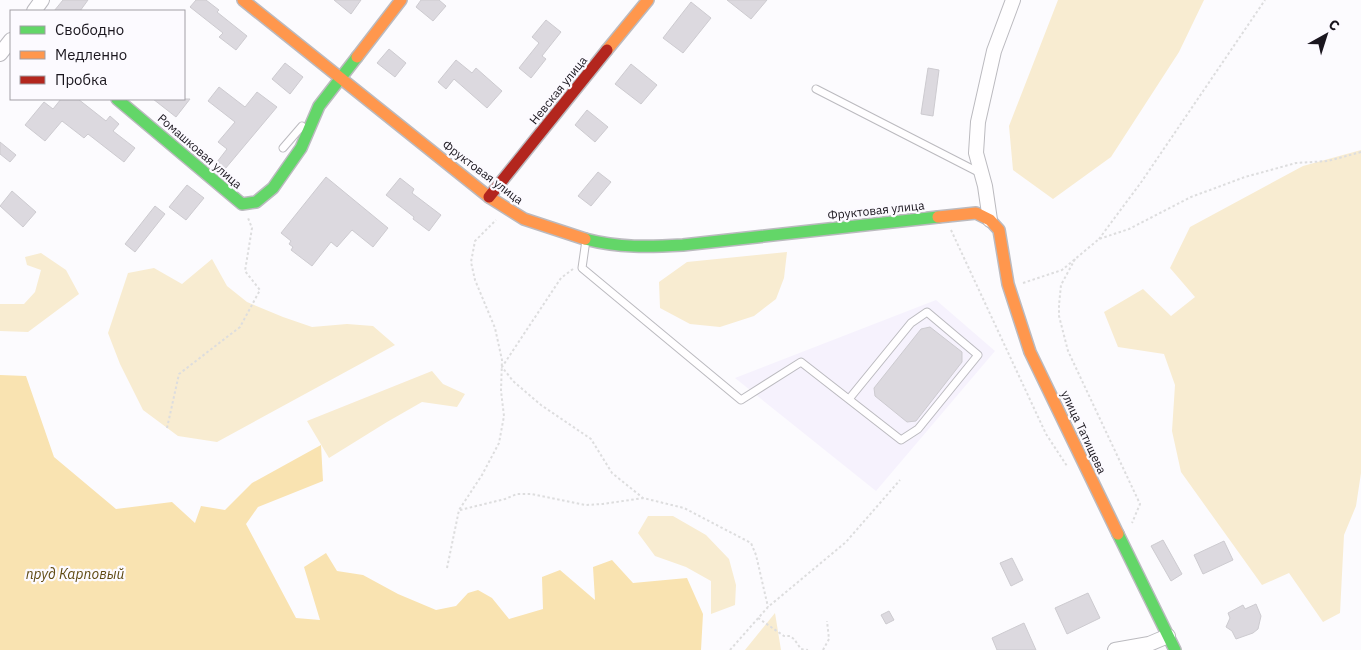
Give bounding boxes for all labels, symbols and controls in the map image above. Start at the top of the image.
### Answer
legend [10,10,185,100]
north arrow [1301,10,1351,60]
text: С [1325,15,1343,35]
text: Свободно [55,20,124,39]
text: Медленно [55,45,127,64]
street label: Невская улица [526,52,590,127]
text: Пробка [55,70,107,89]
street label: Ромашковая улица [155,110,246,192]
street label: Фруктовая улица [440,137,527,208]
street label: Фруктовая улица [827,197,926,223]
street label: улица Татищева [1058,388,1110,477]
water label: пруд Карповый [26,565,124,583]

